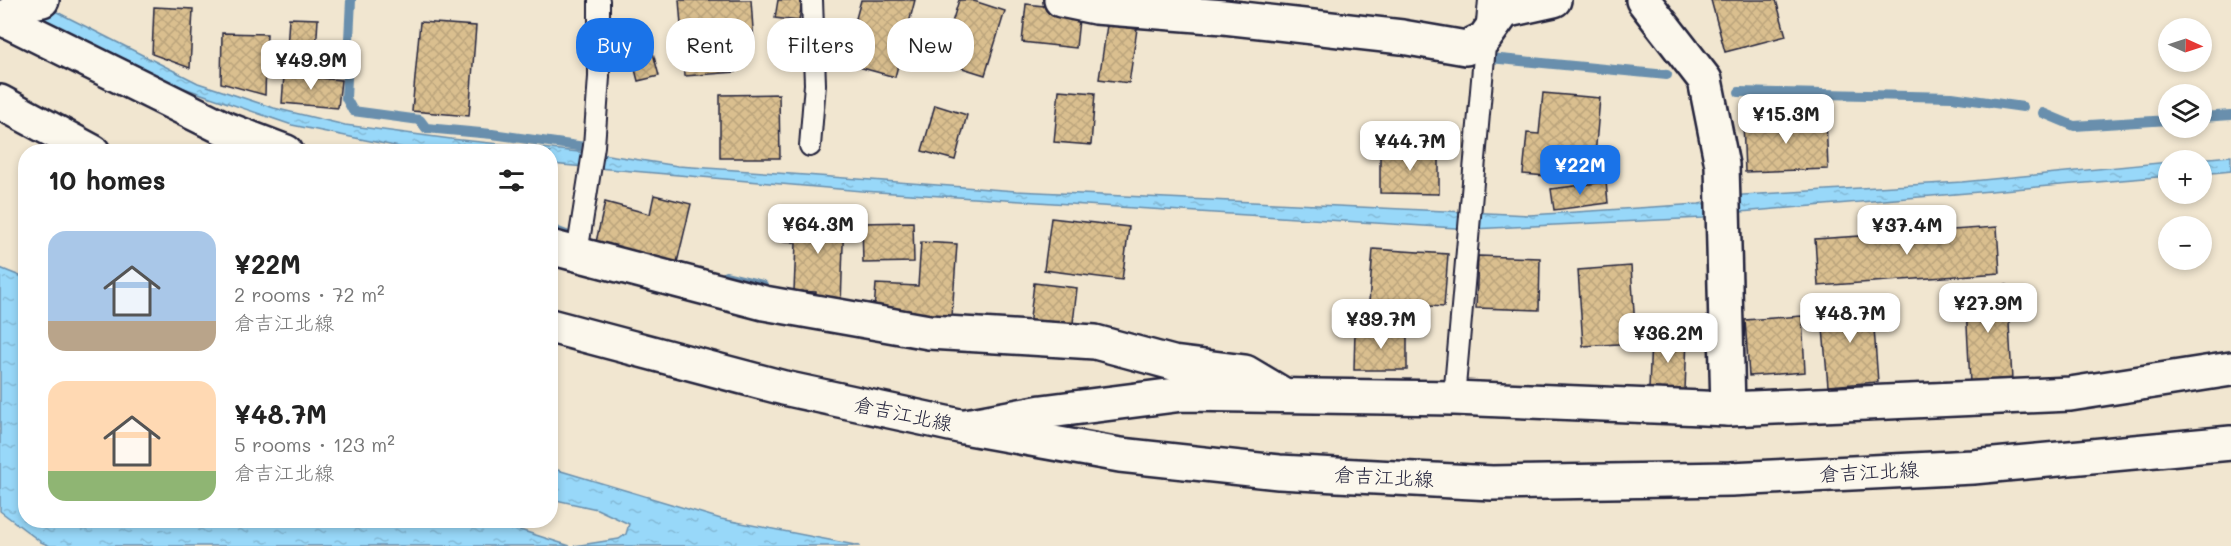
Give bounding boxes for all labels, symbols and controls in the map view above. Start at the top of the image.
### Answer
chip: Buy [576,18,654,72]
chip: Rent [666,18,755,72]
chip: Filters [767,18,875,72]
chip: New [887,18,974,72]
north arrow [2158,18,2212,72]
map controls [2158,18,2212,270]
pin: ¥49.9M [262,40,360,91]
text: ¥49.9M [275,46,347,72]
button: layers [2158,84,2212,138]
pin: ¥15.3M [1737,94,1835,145]
text: ¥15.3M [1752,100,1820,126]
pin: ¥44.7M [1361,121,1459,172]
text: ¥44.7M [1374,127,1446,153]
pin: ¥22M [1544,145,1616,196]
button: + [2158,150,2212,204]
text: ¥22M [1554,151,1606,177]
text: 10 homes [48,163,166,197]
icon: filters [495,164,528,197]
pin: ¥64.3M [769,204,867,255]
pin: ¥37.4M [1858,205,1956,256]
text: ¥64.3M [782,210,854,236]
text: ¥37.4M [1871,211,1943,237]
button: − [2158,216,2212,270]
text: ¥22M [234,247,301,281]
icon: home [96,255,168,327]
text: 2 rooms · 72 m² [234,281,385,307]
pin: ¥27.9M [1939,283,2037,334]
text: ¥27.9M [1953,289,2023,315]
pin: ¥48.7M [1801,293,1899,344]
pin: ¥39.7M [1332,299,1430,350]
text: ¥48.7M [1814,299,1886,325]
text: ¥39.7M [1346,305,1416,331]
text: 倉吉江北線 [234,309,334,335]
pin: ¥36.2M [1619,313,1717,364]
text: ¥36.2M [1633,319,1703,345]
street label: 倉吉江北線 [852,390,955,436]
text: ¥48.7M [234,397,327,431]
icon: home [96,405,168,477]
text: 5 rooms · 123 m² [234,431,395,457]
street label: 倉吉江北線 [1818,455,1920,487]
text: 倉吉江北線 [234,459,334,485]
street label: 倉吉江北線 [1333,460,1435,492]

